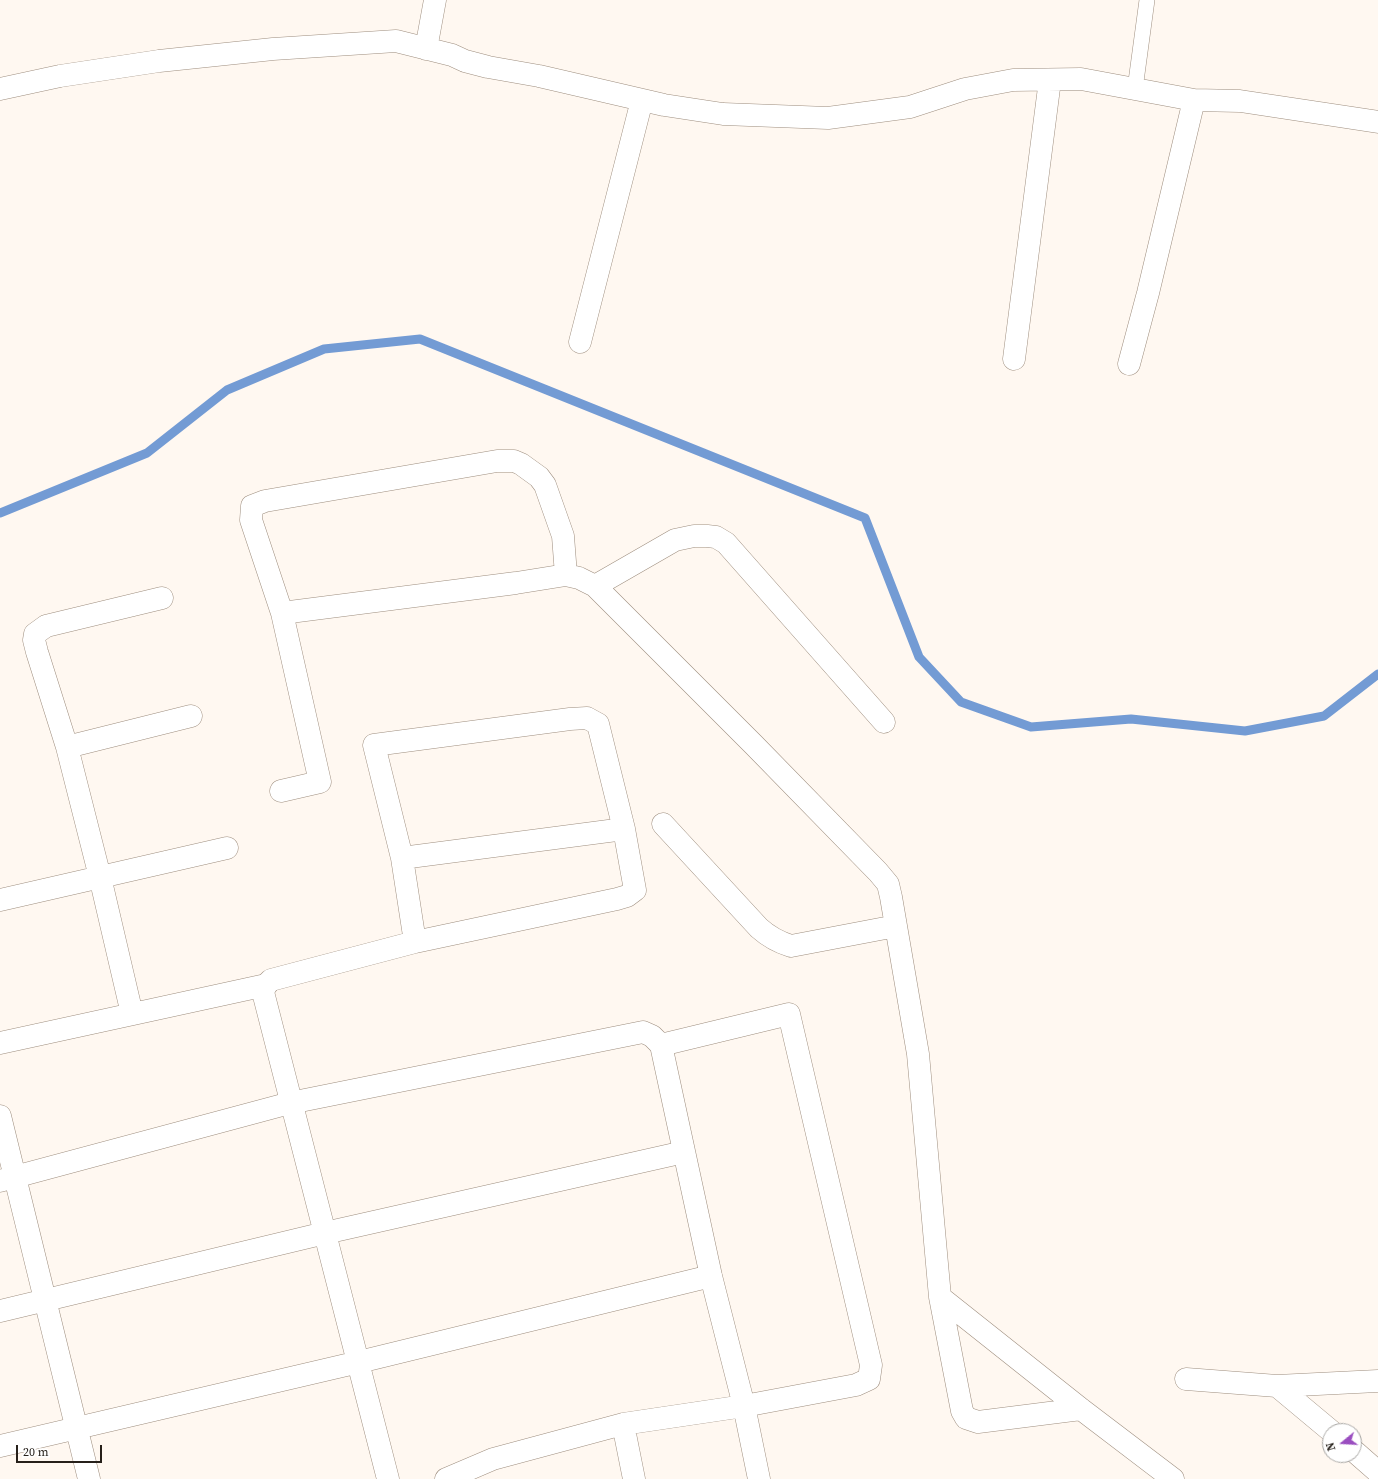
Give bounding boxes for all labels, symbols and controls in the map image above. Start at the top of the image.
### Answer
north arrow [1322,1423,1362,1463]
scale bar [18,1437,104,1463]
text: N [1323,1440,1339,1453]
text: 20 m [23,1444,49,1460]

